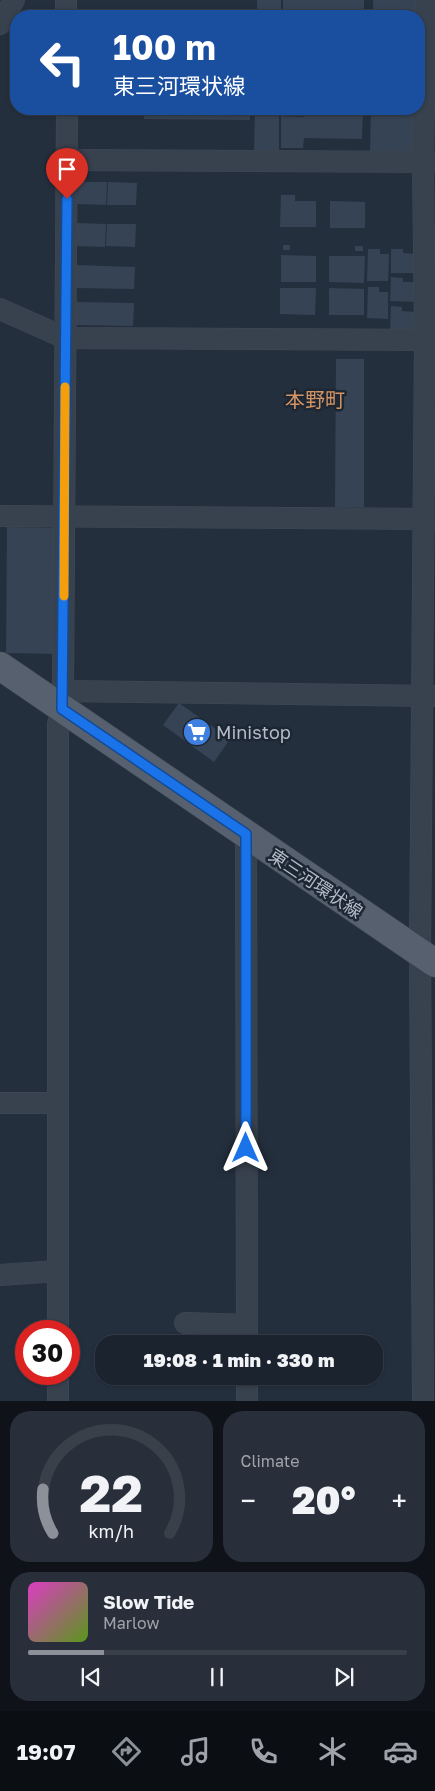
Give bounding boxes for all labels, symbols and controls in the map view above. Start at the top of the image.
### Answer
text: 100 m [113,26,216,68]
icon: left [30,30,95,95]
text: 東三河環状線 [113,72,245,99]
pin [46,148,88,199]
icon: arrive [53,155,81,183]
district label: 本野町 [285,387,345,411]
supermarket icon: Ministop [182,717,212,747]
place label: Ministop [216,721,291,743]
street label: 東三河環状線 [265,844,367,922]
position arrow [219,1121,271,1173]
speed limit sign: 30 [15,1320,80,1385]
text: 19:08 · 1 min · 330 m [143,1348,335,1371]
text: Climate [241,1451,300,1471]
text: 22 [80,1461,143,1523]
text: 20° [292,1477,355,1522]
text: − [241,1484,256,1517]
text: + [392,1484,407,1517]
text: km/h [89,1520,134,1542]
text: Slow Tide [103,1590,194,1613]
text: Marlow [103,1613,159,1633]
icon: previous [77,1663,105,1691]
icon: pause [203,1663,231,1691]
icon: next [330,1663,358,1691]
icon: directions [109,1734,144,1769]
icon: music [178,1734,213,1769]
icon: phone [246,1734,281,1769]
icon: climate [315,1734,350,1769]
icon: car [383,1734,418,1769]
text: 19:07 [17,1738,75,1765]

